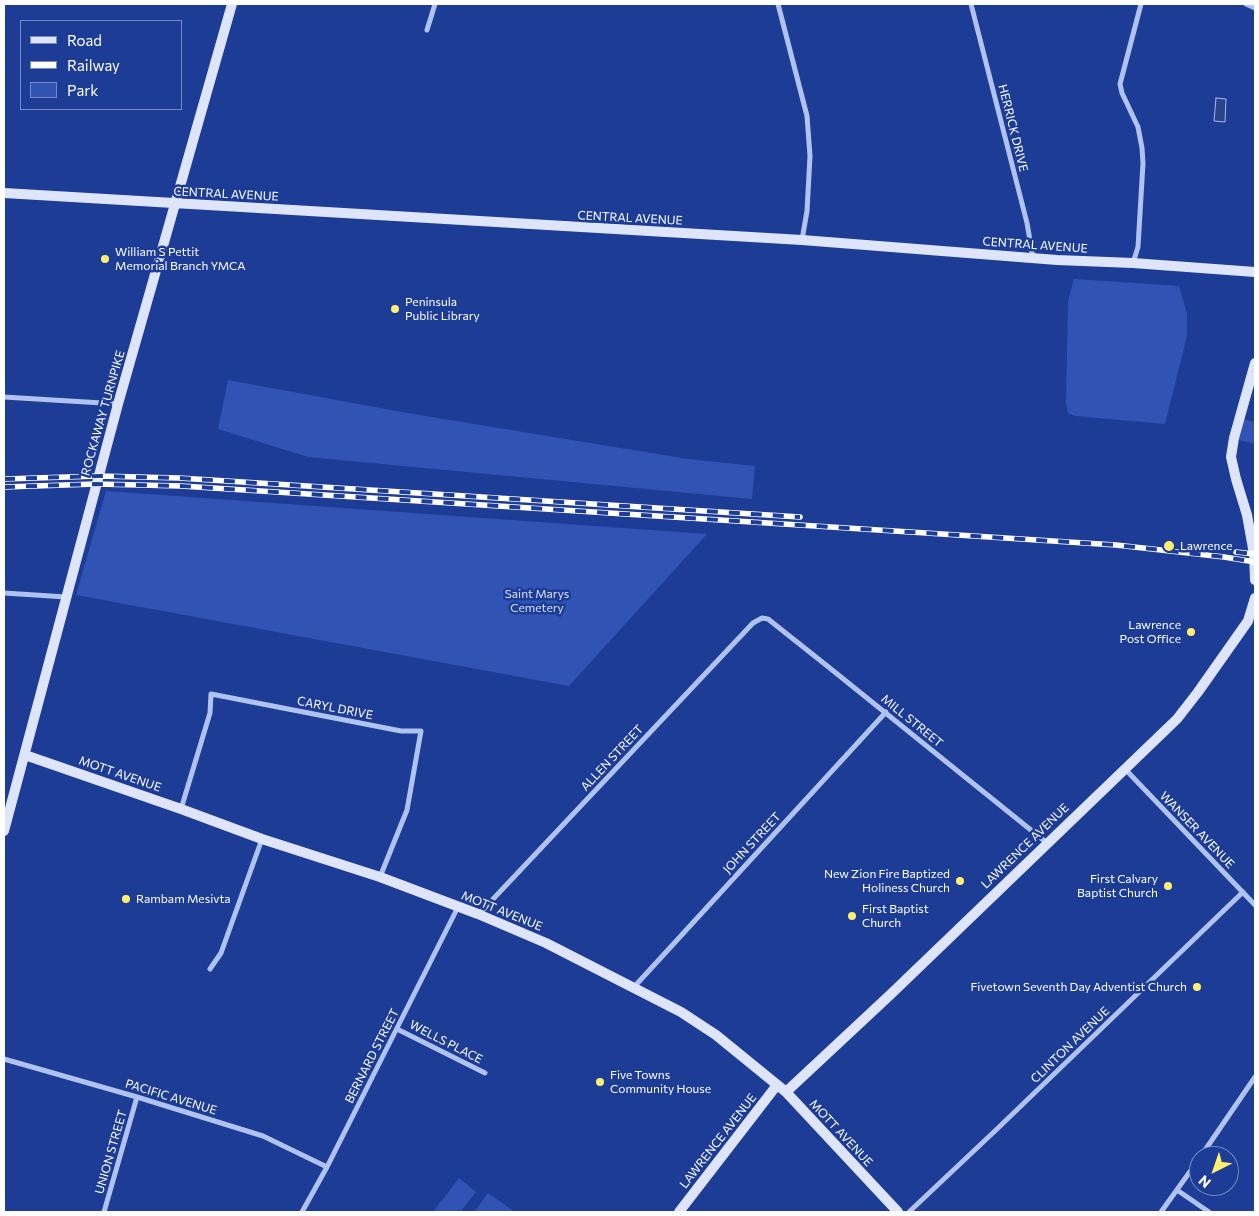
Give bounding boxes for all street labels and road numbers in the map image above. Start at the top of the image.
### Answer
street label: HERRICK DRIVE [995,83,1031,173]
street label: CENTRAL AVENUE [173,184,279,204]
street label: CENTRAL AVENUE [577,208,683,228]
street label: CENTRAL AVENUE [982,234,1088,256]
street label: ROCKAWAY TURNPIKE [78,349,128,477]
street label: MILL STREET [878,692,946,750]
street label: CARYL DRIVE [296,694,374,722]
street label: ALLEN STREET [578,722,646,794]
street label: MOTT AVENUE [77,753,163,795]
street label: WANSER AVENUE [1157,789,1237,871]
street label: LAWRENCE AVENUE [978,801,1072,891]
street label: JOHN STREET [720,809,784,877]
street label: MOTT AVENUE [459,888,545,934]
street label: CLINTON AVENUE [1028,1004,1112,1086]
street label: BERNARD STREET [342,1006,402,1106]
street label: WELLS PLACE [407,1017,485,1067]
street label: PACIFIC AVENUE [124,1076,218,1118]
street label: LAWRENCE AVENUE [677,1091,759,1191]
street label: MOTT AVENUE [806,1097,876,1169]
street label: UNION STREET [92,1108,130,1196]

